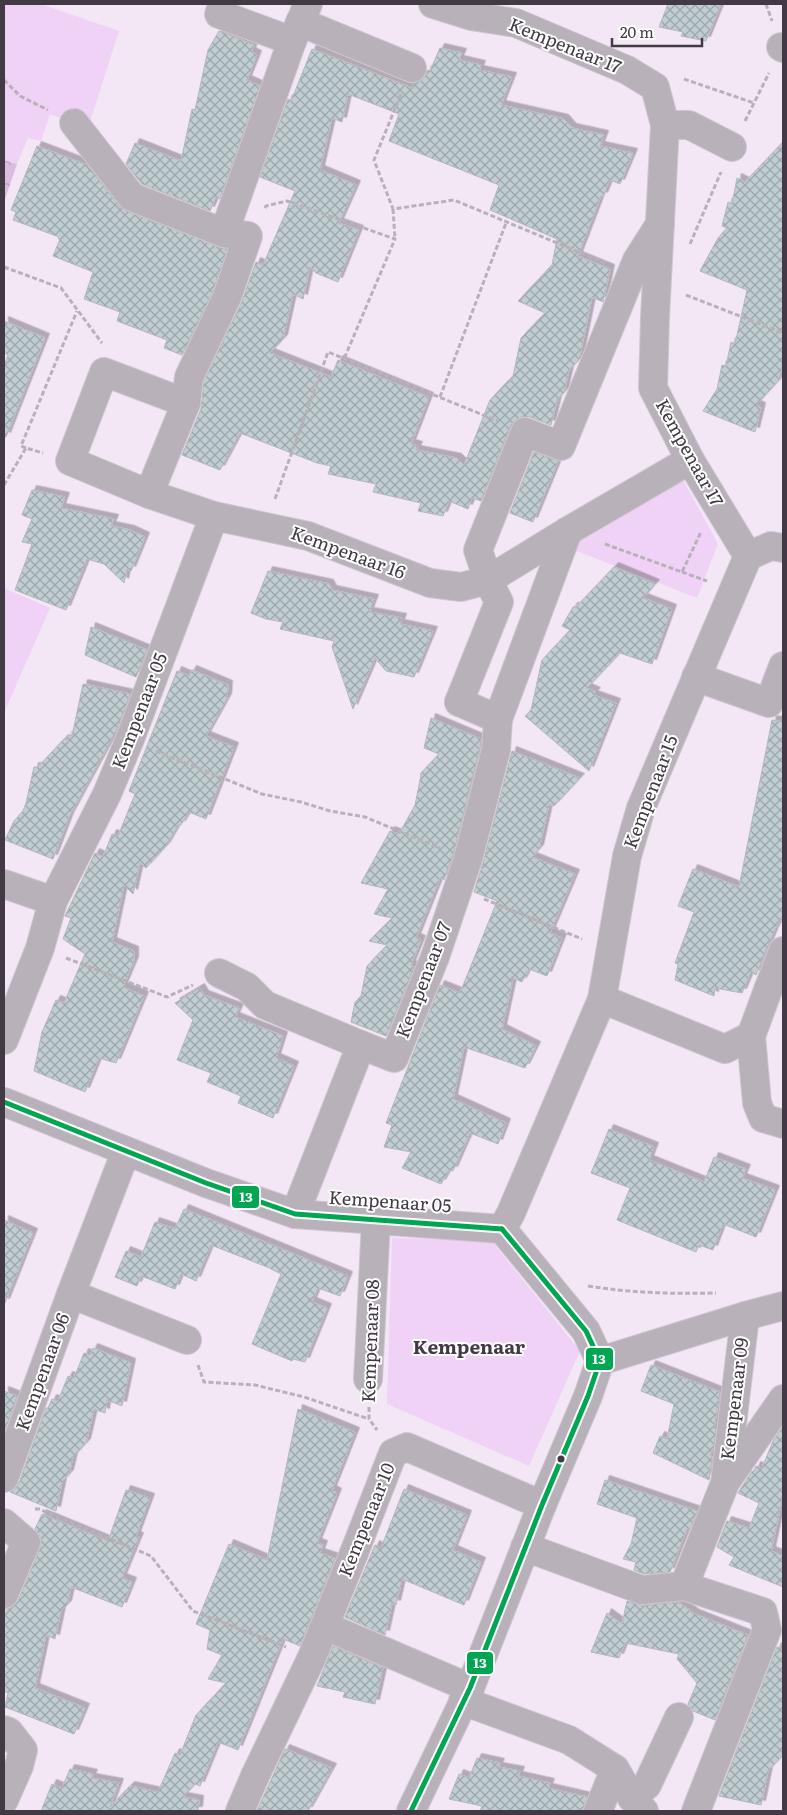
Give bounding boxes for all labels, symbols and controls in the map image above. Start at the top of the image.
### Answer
street label: Kempenaar 17 [505,10,626,79]
scale bar [612,15,702,47]
text: 20 m [620,20,654,43]
street label: Kempenaar 17 [650,394,731,511]
street label: Kempenaar 16 [287,518,410,585]
street label: Kempenaar 05 [104,648,173,773]
street label: Kempenaar 15 [616,731,684,852]
street label: Kempenaar 07 [388,917,457,1042]
street label: Kempenaar 05 [328,1183,452,1218]
line badge: 13 [231,1185,260,1209]
text: 13 [239,1186,253,1206]
street label: Kempenaar 08 [354,1279,385,1403]
street label: Kempenaar 06 [8,1309,75,1434]
district label: Kempenaar [413,1332,526,1360]
street label: Kempenaar 09 [713,1336,754,1462]
line badge: 13 [585,1347,614,1371]
text: 13 [592,1348,606,1368]
unlabelled marker [556,1454,566,1464]
street label: Kempenaar 10 [330,1458,401,1581]
line badge: 13 [466,1651,494,1675]
text: 13 [473,1652,487,1672]

